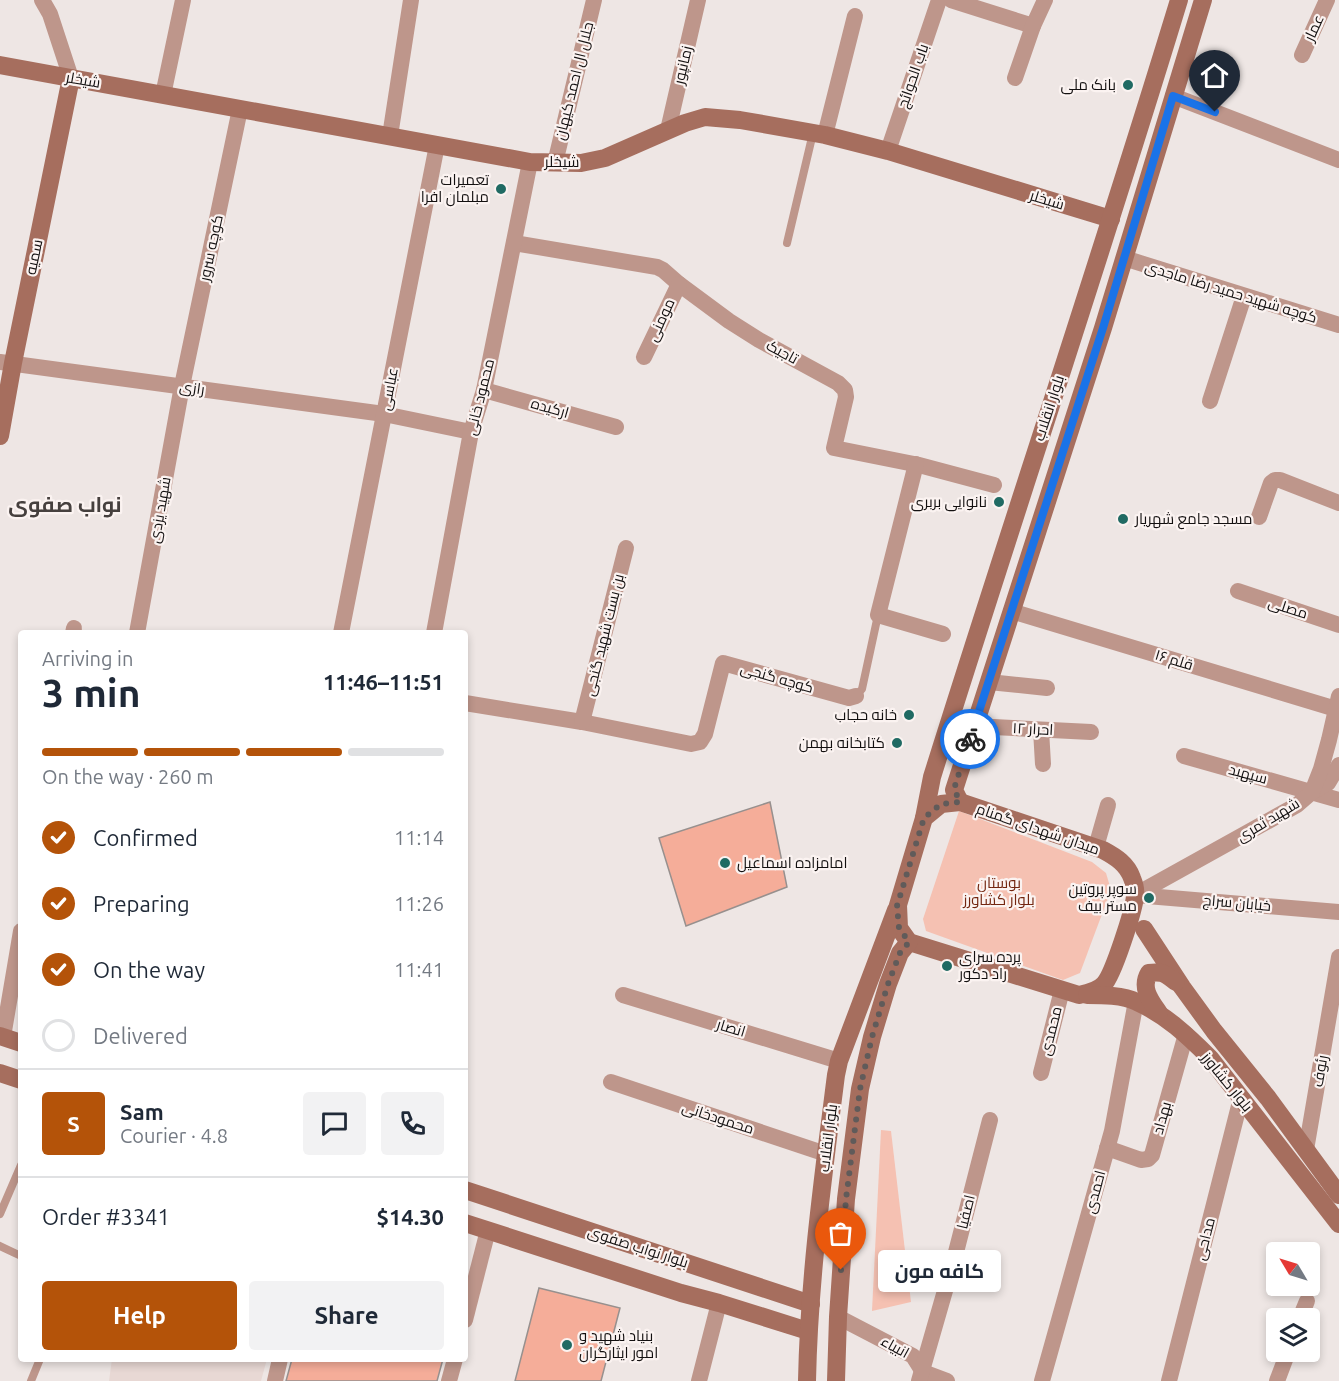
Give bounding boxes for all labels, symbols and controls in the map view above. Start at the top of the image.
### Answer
street label: عمار [1300,12,1328,45]
street label: جلال ال احمد کیهان [551,20,598,142]
street label: باب الحوائج [894,41,934,111]
street label: زمانپور [670,44,697,87]
pin [1189,50,1240,112]
icon: home [1198,59,1231,92]
street label: شیخلر [63,68,102,92]
place label: بانک ملی [1060,76,1116,95]
marker: بانک ملی [1121,78,1135,92]
street label: شیخلر [544,153,579,171]
place label: تعمیرات مبلمان افرا [421,171,489,207]
marker: تعمیرات مبلمان افرا [494,182,508,196]
street label: شیخلر [1027,186,1066,214]
street label: کوچه سرور [195,213,228,284]
street label: سمیه [21,238,46,276]
street label: کوچه شهید حمید رضا ماجدی [1143,257,1319,328]
street label: مومنی [643,296,680,345]
street label: تاجیک [763,336,801,367]
street label: محمود خانی [462,357,499,437]
street label: عباسی [376,366,403,412]
street label: بلوار انقلاب [1030,373,1068,443]
street label: رازی [178,377,206,400]
street label: ارکیده [529,394,571,422]
street label: شهید یزدی [145,475,176,545]
district label: نواب صفوی [8,492,122,518]
place label: نانوایی بربری [911,493,987,512]
marker: نانوایی بربری [992,495,1006,509]
place label: مسجد جامع شهریار [1134,510,1253,530]
marker: مسجد جامع شهریار [1116,512,1130,526]
street label: بن بست شهید گنجی [580,572,629,698]
street label: مصلی [1266,593,1310,624]
street label: قلم ۱۶ [1153,646,1195,675]
text: Arriving in [42,647,133,670]
street label: کوچه گنجی [738,659,816,698]
text: 11:46–11:51 [323,669,444,694]
text: 3 min [42,671,141,714]
place label: خانه حجاب [834,706,897,723]
marker: خانه حجاب [902,708,916,722]
courier [940,709,1000,769]
street label: احرار ۱۲ [1012,719,1054,739]
icon: bike [954,723,987,756]
place label: کتابخانه بهمن [799,734,885,753]
marker: کتابخانه بهمن [890,736,904,750]
street label: سپهبد [1227,760,1269,789]
text: On the way · 260 m [42,765,214,788]
street label: شهید ثمری [1233,794,1303,847]
street label: میدان شهدای گمنام [974,799,1102,859]
icon: check [42,821,75,854]
text: Confirmed [93,825,198,850]
text: 11:14 [394,826,444,849]
place label: امامزاده اسماعیل [737,854,847,873]
marker: امامزاده اسماعیل [718,856,732,870]
park label: بوستان بلوار کشاورز [962,874,1035,909]
place label: سوپر پروتین مستر بیف [1068,880,1137,915]
icon: check [42,887,75,920]
text: Preparing [93,891,190,916]
marker: سوپر پروتین مستر بیف [1142,891,1156,905]
street label: خیابان سراج [1202,891,1272,917]
text: 11:26 [394,892,444,915]
place label: پرده سرای راد دکور [958,948,1021,983]
icon: check [42,953,75,986]
text: On the way [93,957,205,982]
text: 11:41 [394,958,444,981]
marker: پرده سرای راد دکور [940,959,954,973]
street label: محمدی [1036,1004,1067,1058]
street label: انصار [713,1015,748,1041]
text: Delivered [93,1023,188,1048]
street label: بلوار کشاورز [1197,1048,1256,1115]
street label: رئوف [1308,1054,1332,1088]
button: chat [303,1092,366,1155]
button: phone [381,1092,444,1155]
street label: محمودخانی [679,1098,756,1139]
text: Sam [120,1099,164,1124]
street label: بهداد [1149,1100,1176,1137]
street label: بلوار انقلاب [815,1103,841,1173]
text: S [67,1111,80,1136]
text: Courier · 4.8 [120,1124,228,1147]
street label: احمدی [1081,1168,1110,1216]
street label: اصفیا [953,1193,978,1231]
text: Order #3341 [42,1204,170,1229]
text: $14.30 [377,1204,444,1229]
pin [815,1208,866,1270]
street label: مداحی [1191,1216,1220,1262]
icon: bag [824,1217,857,1250]
street label: بلوار نواب صفوی [585,1222,691,1273]
north arrow [1266,1242,1320,1296]
map controls [1266,1242,1320,1362]
callout: کافه مون [877,1249,1000,1291]
text: کافه مون [895,1259,984,1282]
button: Help [42,1281,237,1350]
button: Share [249,1281,444,1350]
button: layers [1266,1308,1320,1362]
place label: بنیاد شهید و امور ایثارگران [579,1327,658,1363]
street label: انبیاء [878,1332,912,1361]
marker: بنیاد شهید و امور ایثارگران [560,1338,574,1352]

